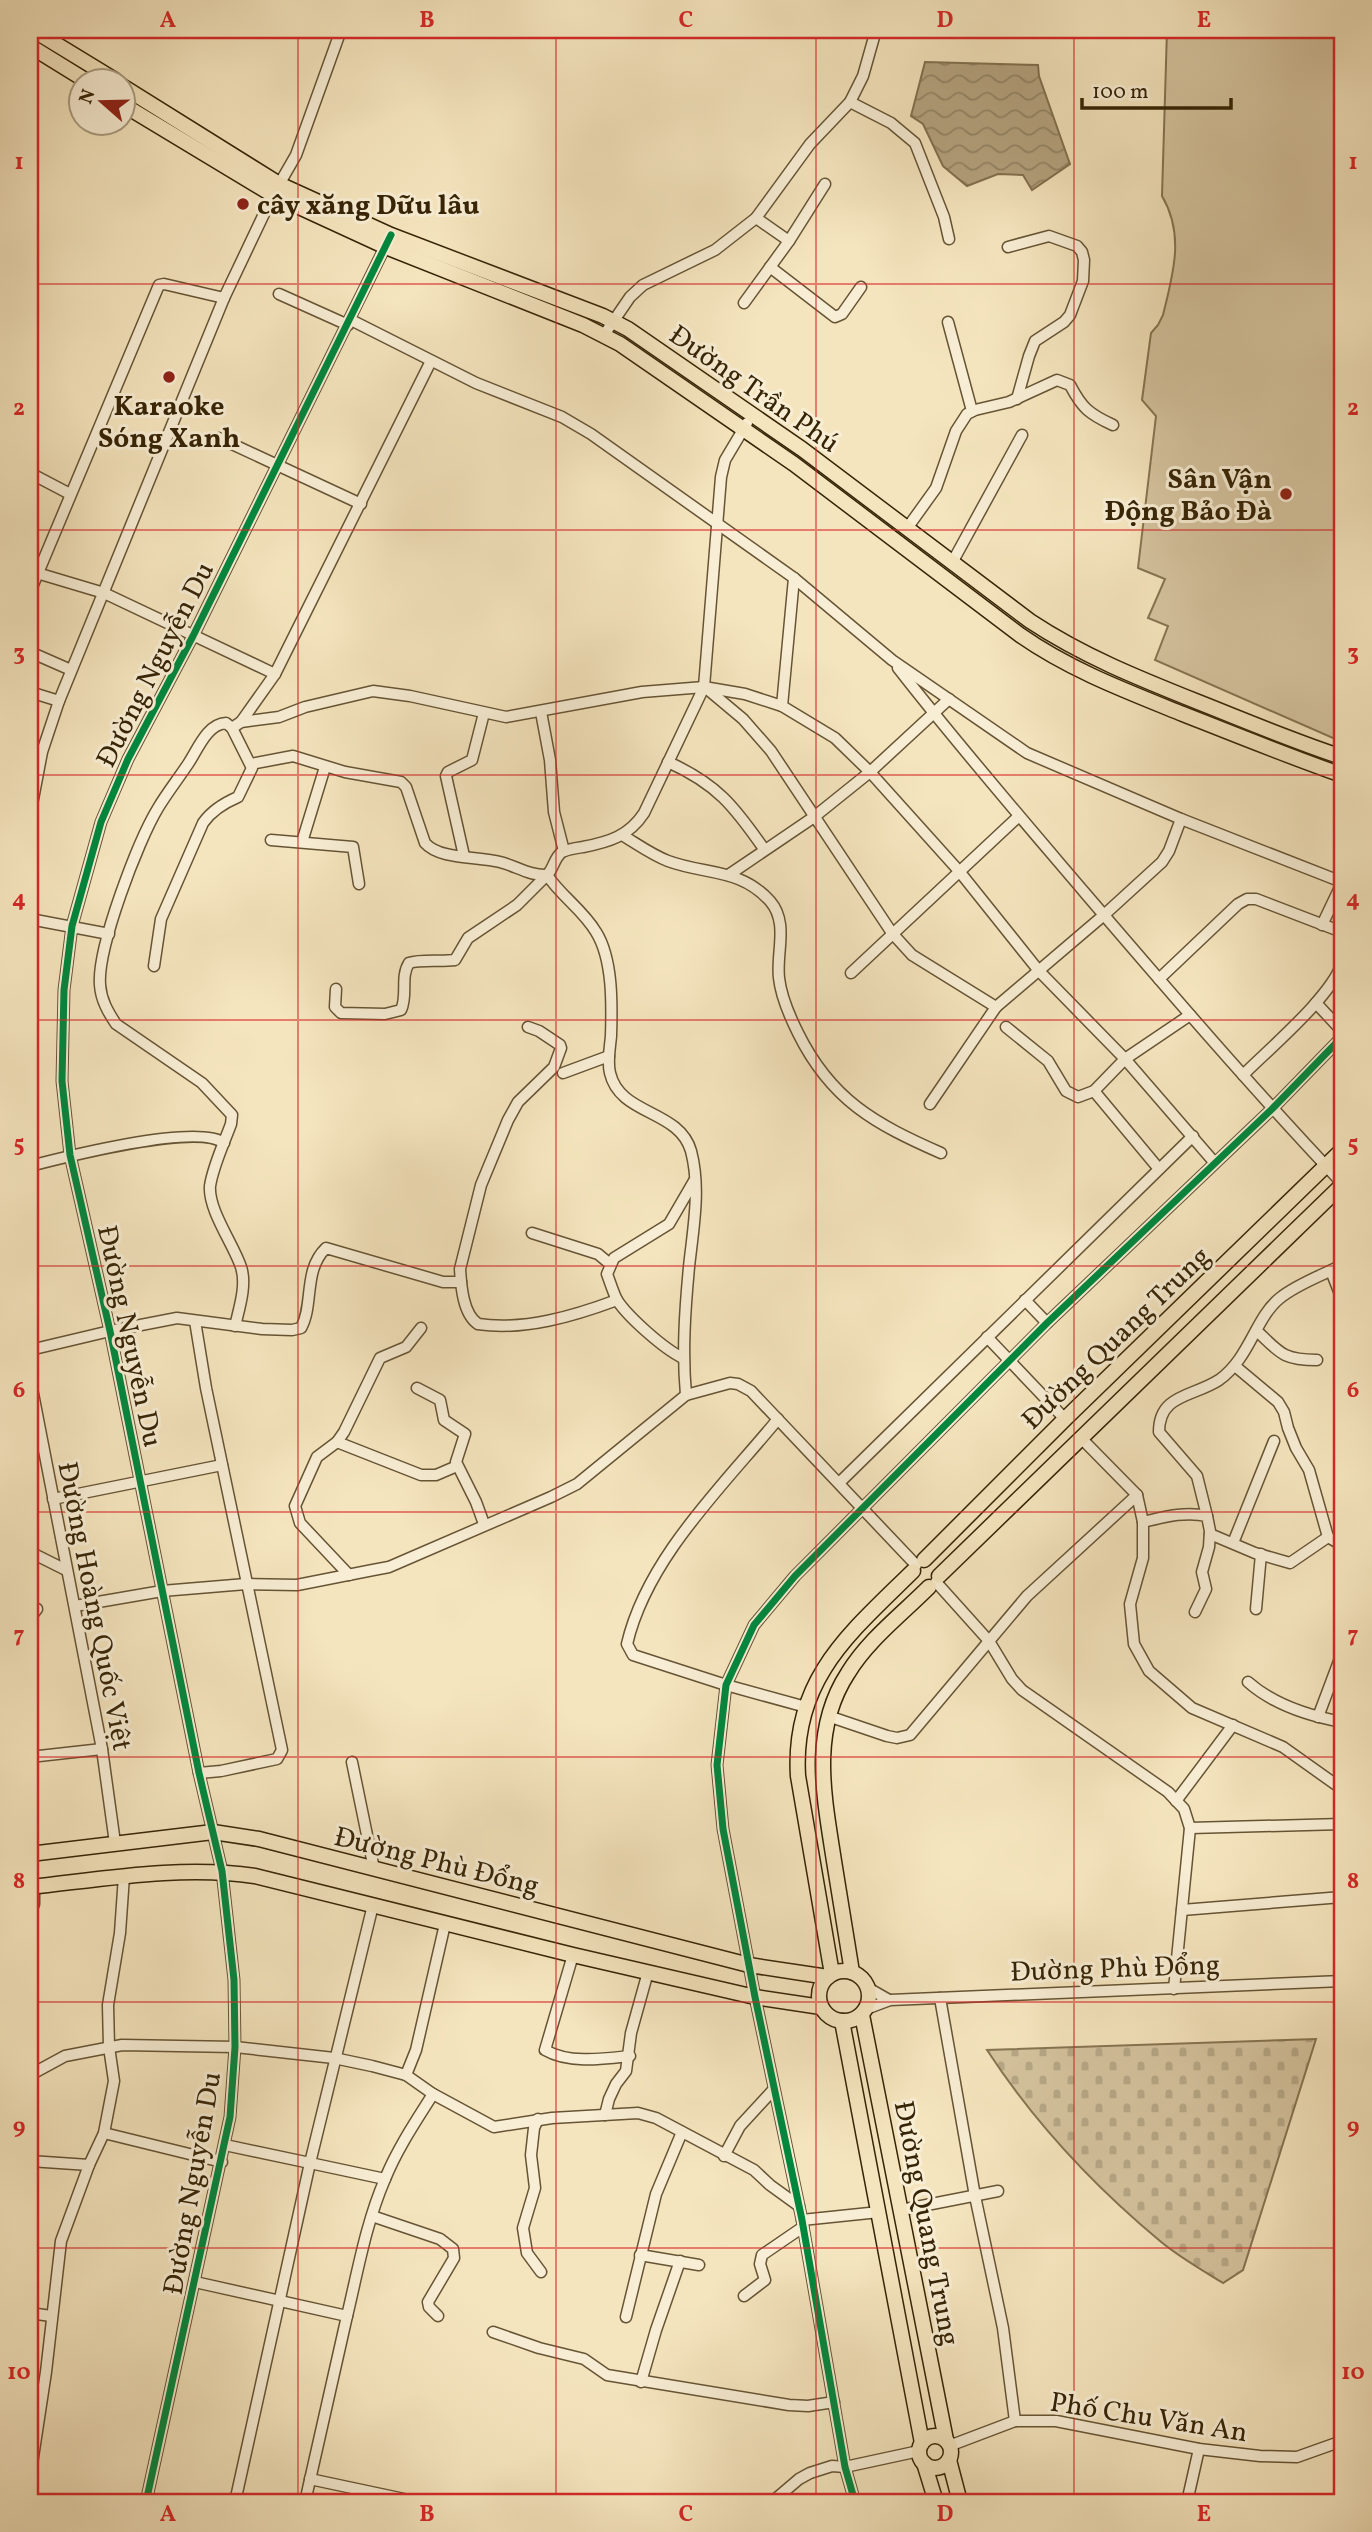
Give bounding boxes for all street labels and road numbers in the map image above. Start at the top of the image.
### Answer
street label: Đường Trần Phú [660,317,847,463]
street label: Đường Nguyễn Du [88,556,225,775]
street label: Đường Nguyễn Du [86,1222,171,1451]
street label: Đường Quang Trung [1014,1238,1220,1439]
street label: Đường Hoàng Quốc Việt [46,1459,141,1754]
street label: Đường Phù Đổng [330,1818,543,1907]
street label: Đường Phù Đổng [1010,1946,1221,1993]
street label: Đường Nguyễn Du [155,2069,232,2298]
street label: Đường Quang Trung [883,2098,968,2349]
street label: Phố Chu Văn An [1047,2384,1250,2453]

